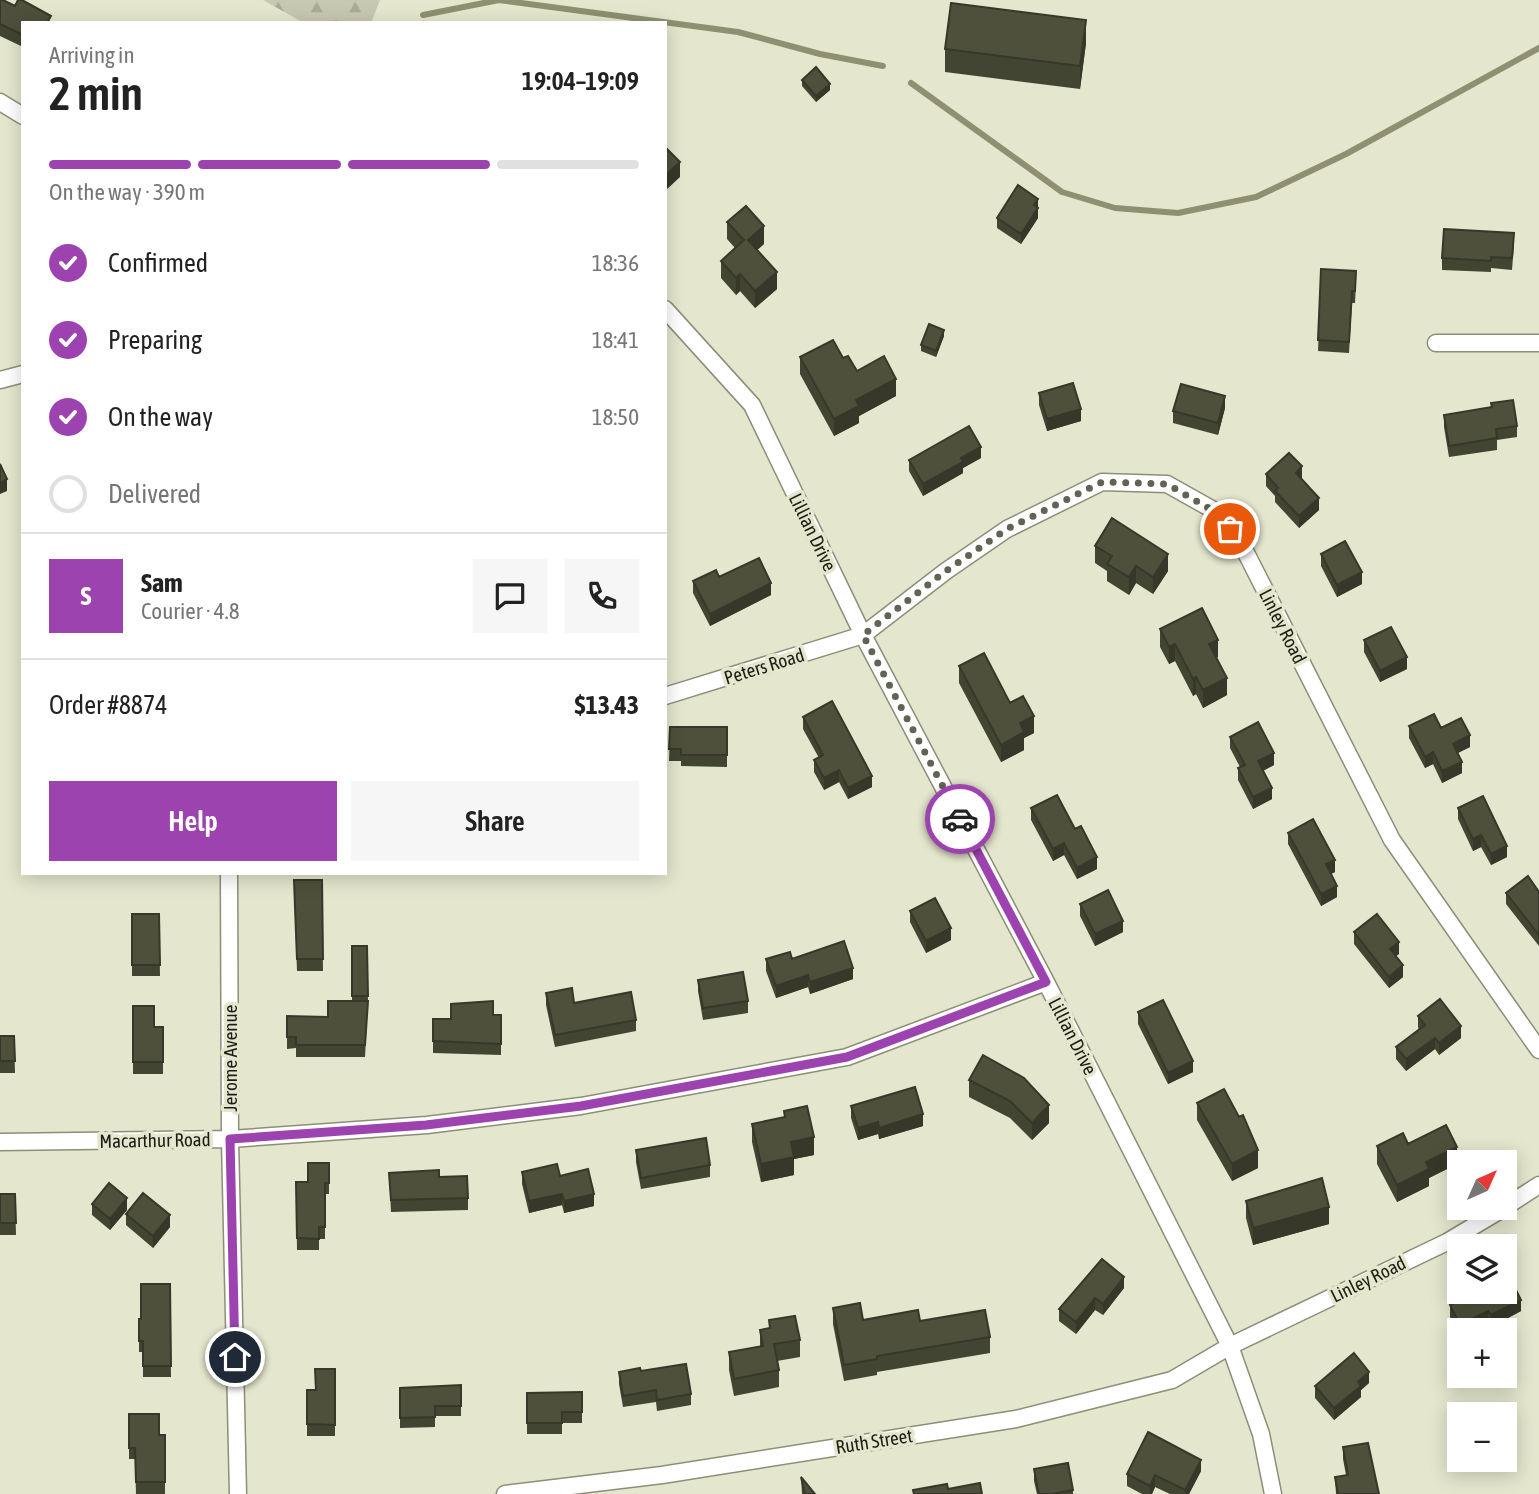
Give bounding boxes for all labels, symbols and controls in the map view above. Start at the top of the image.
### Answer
text: Arriving in [49,42,135,68]
text: 19:04–19:09 [522,66,639,96]
text: 2 min [49,67,143,120]
text: On the way · 390 m [49,179,205,205]
icon: check [49,244,87,282]
text: Confirmed [108,248,208,278]
text: 18:36 [592,250,639,276]
icon: check [49,321,87,359]
text: Preparing [108,325,202,355]
text: 18:41 [592,327,639,353]
icon: check [49,398,87,436]
text: On the way [108,402,213,432]
text: 18:50 [592,404,639,430]
text: Delivered [108,479,201,509]
street label: Lillian Drive [785,490,841,574]
pin [1200,499,1260,559]
icon: bag [1211,510,1249,548]
button: chat [473,559,547,633]
button: phone [565,559,639,633]
text: Sam [141,568,183,598]
text: S [81,581,91,611]
street label: Linley Road [1255,585,1311,667]
text: Courier · 4.8 [141,598,240,624]
street label: Peters Road [721,643,807,689]
text: Order #8874 [49,690,168,720]
text: $13.43 [575,690,639,720]
button: Help [49,781,337,861]
button: Share [351,781,639,861]
courier [925,784,995,854]
icon: car [941,800,979,838]
street label: Lillian Drive [1044,994,1102,1078]
street label: Jerome Avenue [219,1005,241,1111]
street label: Macarthur Road [99,1128,211,1152]
north arrow [1447,1150,1517,1220]
map controls [1447,1150,1517,1472]
button: layers [1447,1234,1517,1304]
street label: Linley Road [1327,1251,1409,1307]
button: + [1447,1318,1517,1388]
pin [205,1327,265,1387]
icon: home [216,1338,254,1376]
button: − [1447,1402,1517,1472]
street label: Ruth Street [834,1424,914,1458]

